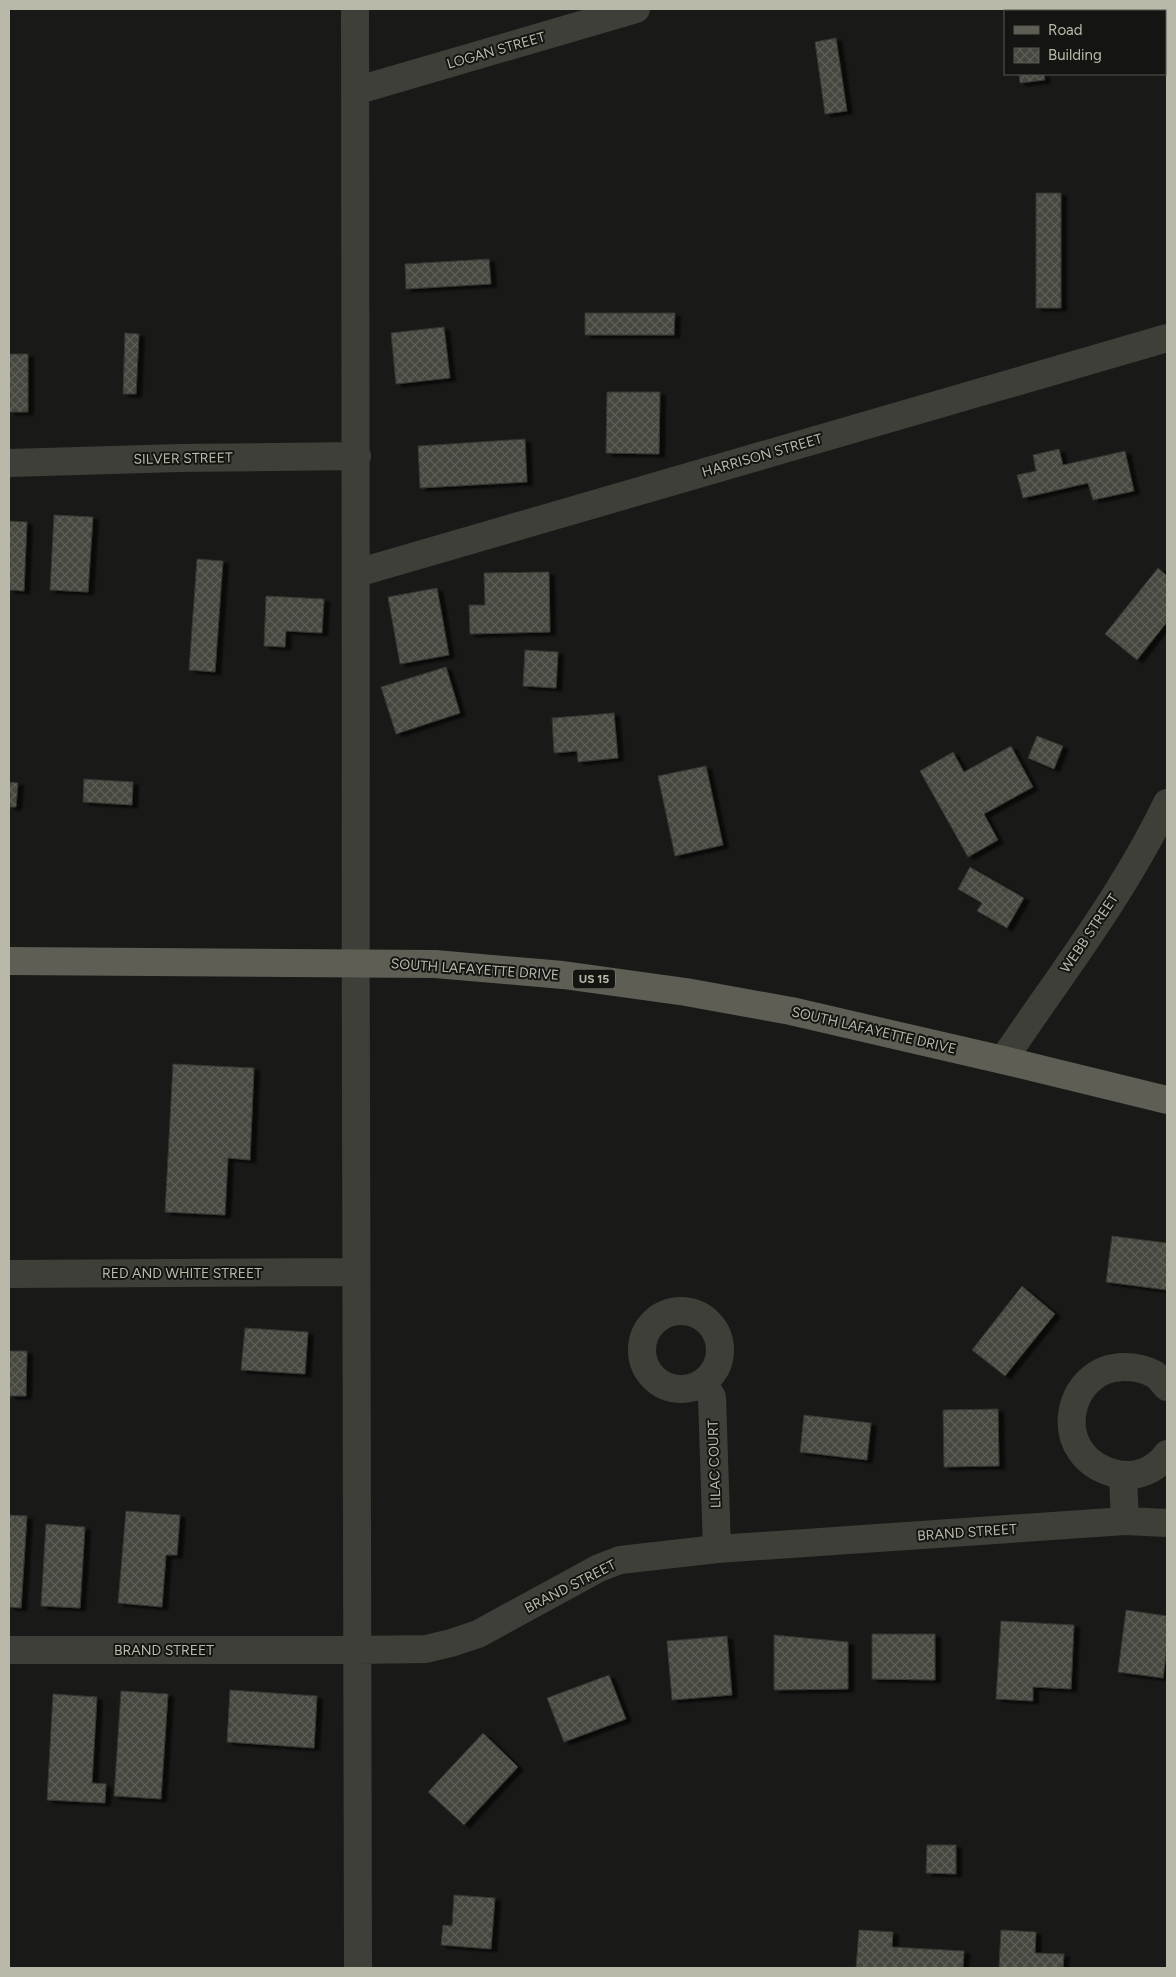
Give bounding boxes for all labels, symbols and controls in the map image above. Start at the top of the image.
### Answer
legend [1004,10,1166,75]
text: Road [1048,21,1083,39]
street label: LOGAN STREET [445,28,548,73]
text: Building [1048,46,1102,64]
street label: HARRISON STREET [700,430,825,481]
street label: SILVER STREET [133,449,233,468]
street label: WEBB STREET [1057,890,1122,976]
street label: SOUTH LAFAYETTE DRIVE [390,955,560,984]
road number: US 15 [573,970,615,989]
street label: SOUTH LAFAYETTE DRIVE [790,1003,958,1058]
street label: RED AND WHITE STREET [102,1265,262,1282]
street label: LILAC COURT [704,1419,725,1508]
street label: BRAND STREET [916,1521,1018,1544]
street label: BRAND STREET [522,1556,619,1617]
street label: BRAND STREET [114,1642,214,1659]

